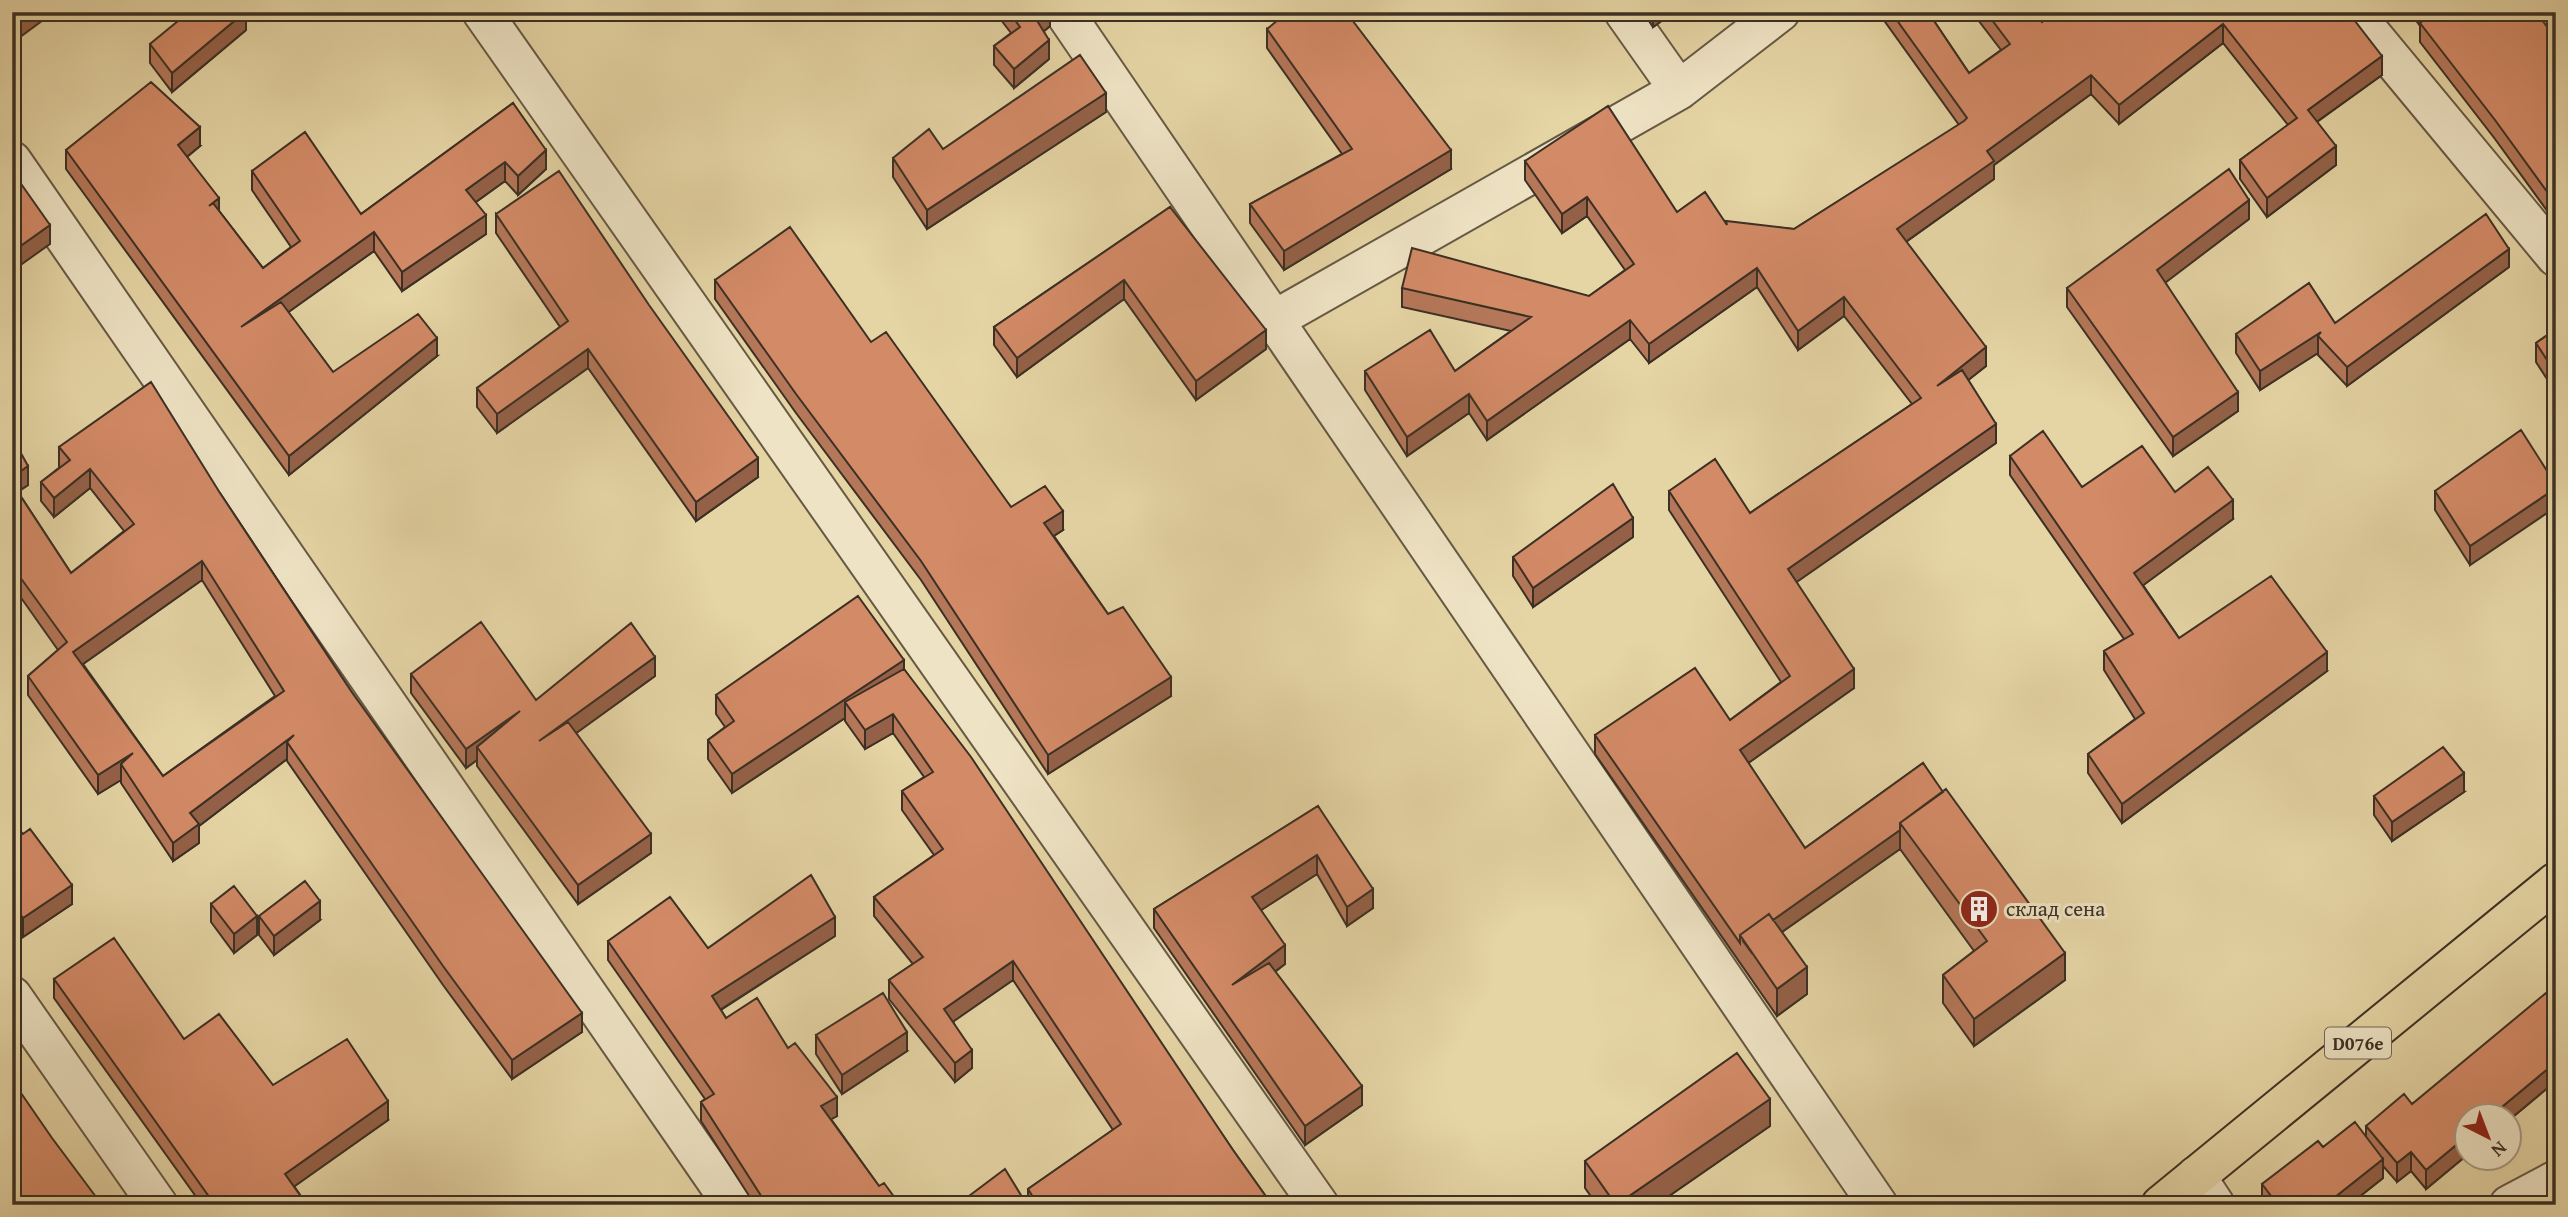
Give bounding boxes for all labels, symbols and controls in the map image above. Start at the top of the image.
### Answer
building icon: склад сена [1958,888,2000,930]
place label: склад сена [2006,893,2105,924]
road number: D076e [2325,1028,2391,1058]
north arrow [2452,1102,2522,1172]
text: N [2485,1135,2513,1164]

